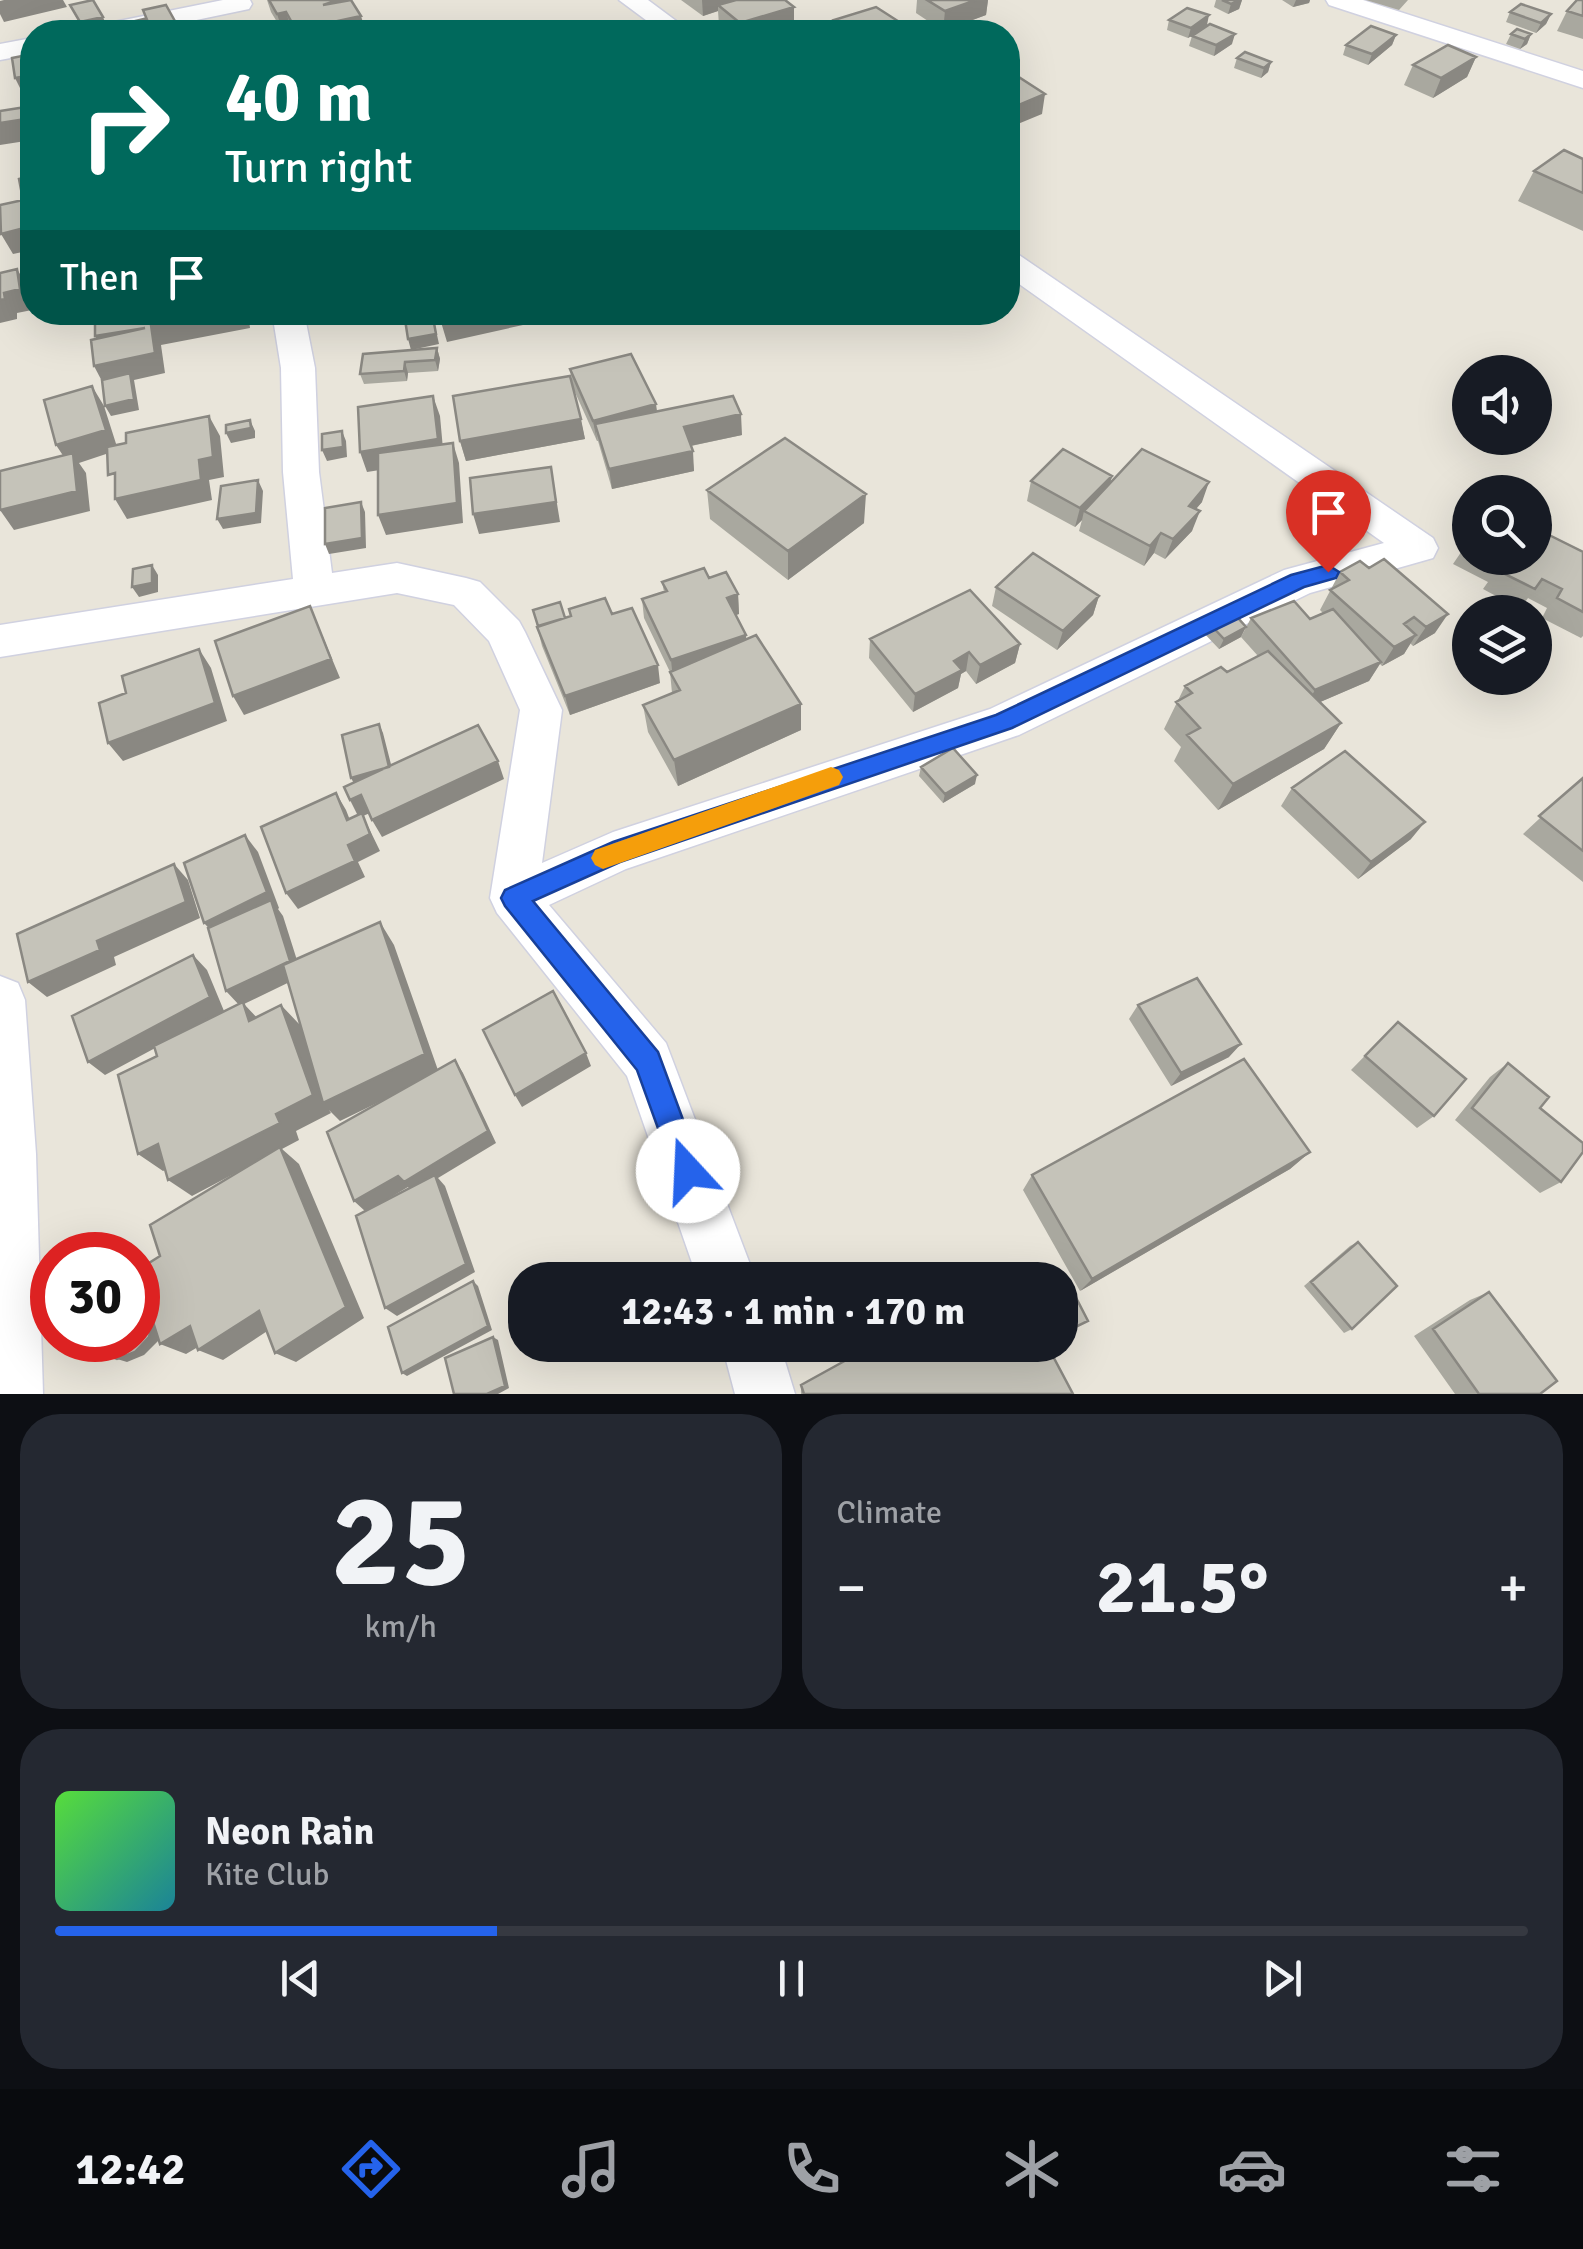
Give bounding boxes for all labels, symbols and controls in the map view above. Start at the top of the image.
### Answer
text: 40 m [225,54,373,140]
icon: right [60,60,190,190]
text: Turn right [225,140,413,195]
icon: arrive [159,250,214,305]
text: Then [60,254,139,301]
map controls [1452,355,1552,695]
button: sound [1452,355,1552,455]
pin [1286,470,1371,573]
button: search [1452,475,1552,575]
icon: arrive [1301,485,1356,540]
button: layers [1452,595,1552,695]
position arrow [636,1119,740,1223]
speed limit sign: 30 [30,1232,160,1362]
text: 12:43 · 1 min · 170 m [621,1288,965,1335]
text: 25 [331,1462,471,1622]
text: Climate [837,1493,942,1532]
text: 21.5° [1096,1541,1269,1634]
text: − [837,1554,866,1622]
text: + [1498,1554,1528,1622]
text: km/h [365,1607,437,1646]
text: Neon Rain [205,1808,374,1855]
text: Kite Club [205,1855,329,1894]
icon: previous [273,1951,328,2006]
icon: pause [764,1951,819,2006]
icon: next [1255,1951,1310,2006]
icon: directions [336,2134,406,2204]
icon: music [556,2134,626,2204]
icon: phone [777,2134,847,2204]
icon: climate [997,2134,1067,2204]
icon: car [1217,2134,1287,2204]
icon: filters [1438,2134,1508,2204]
text: 12:42 [75,2142,186,2197]

